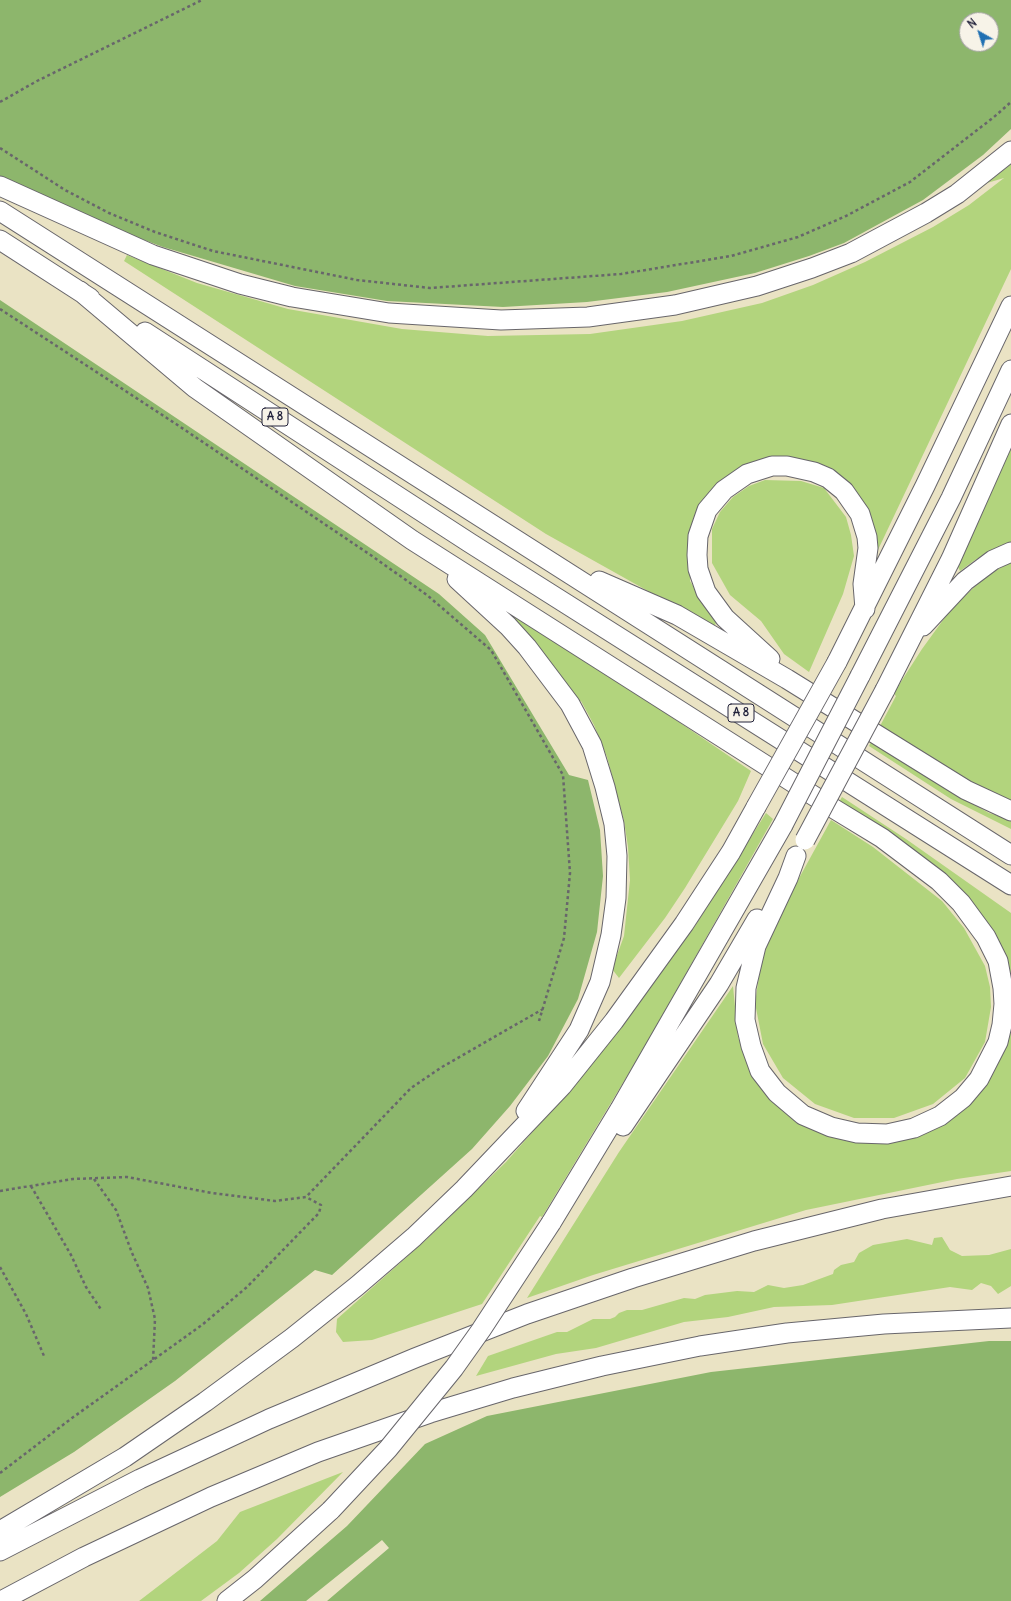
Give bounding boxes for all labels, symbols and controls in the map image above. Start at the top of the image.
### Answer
north arrow [959,12,999,52]
text: N [965,16,979,31]
road number: A 8 [262,408,288,426]
road number: A 8 [728,704,754,722]

